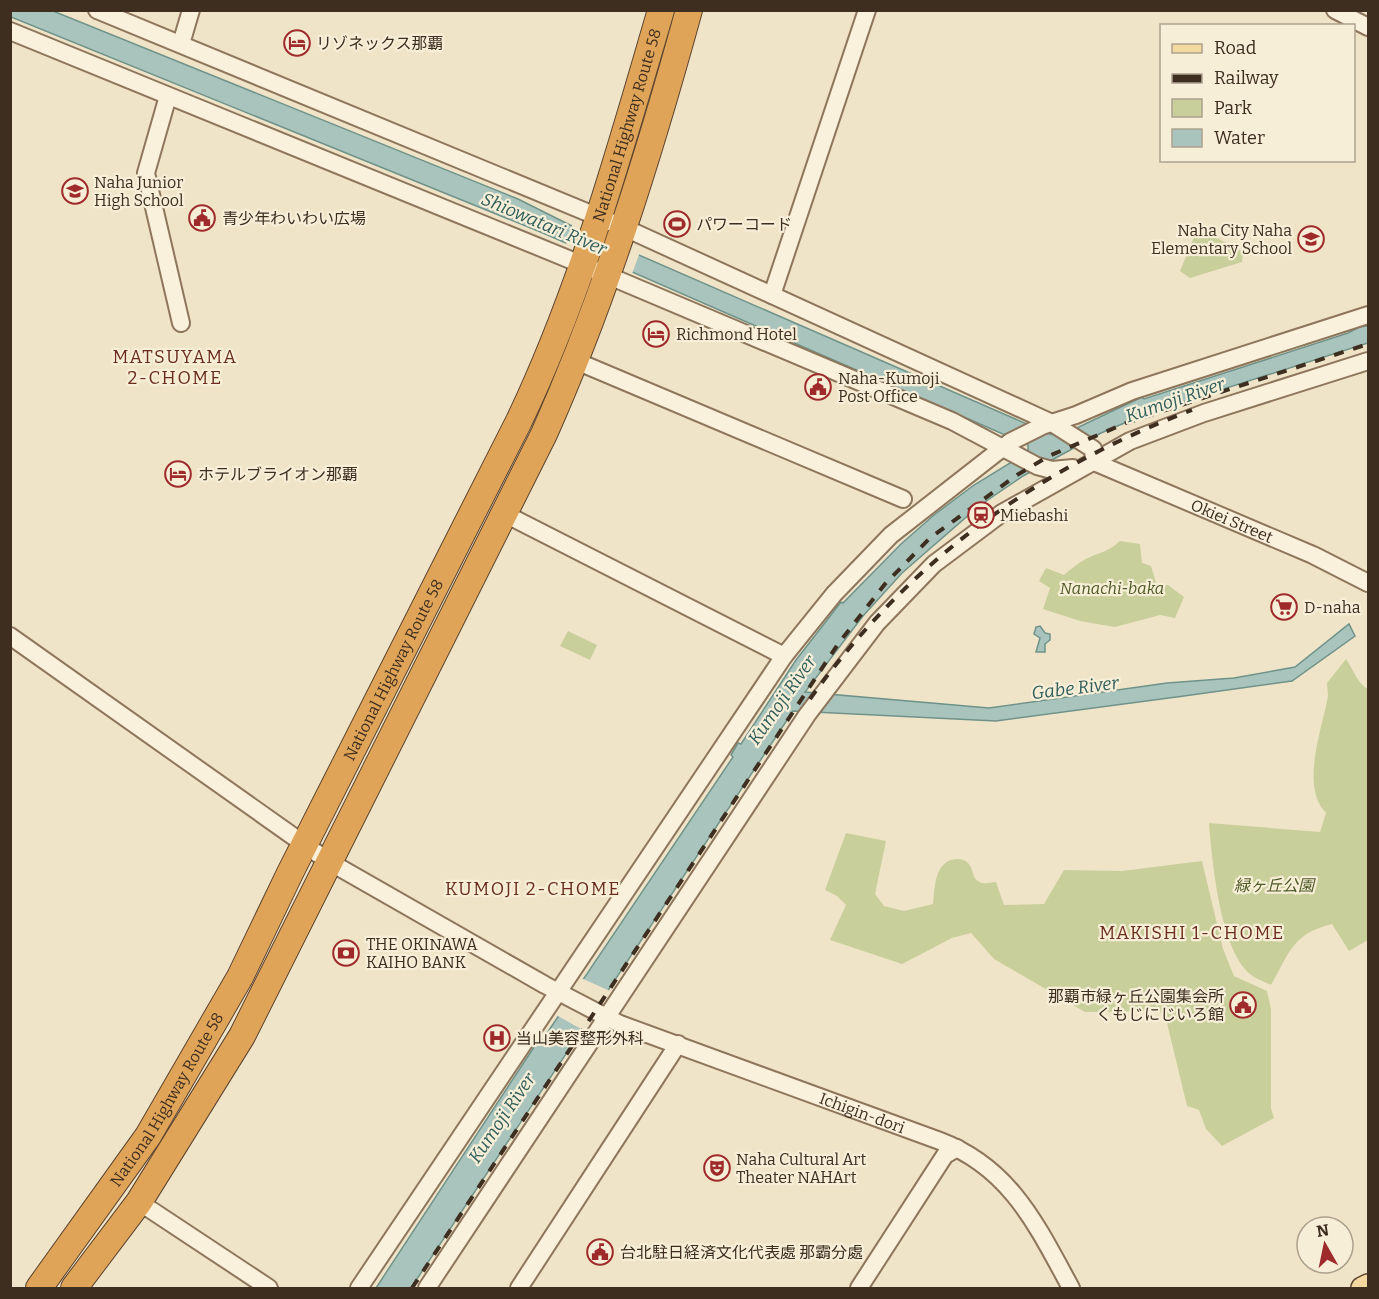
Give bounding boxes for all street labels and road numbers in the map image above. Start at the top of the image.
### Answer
street label: National Highway Route 58 [588,26,665,224]
street label: Okiei Street [1188,495,1276,547]
street label: National Highway Route 58 [339,576,447,764]
street label: National Highway Route 58 [106,1009,227,1190]
street label: Ichigin-dori [817,1088,908,1137]

